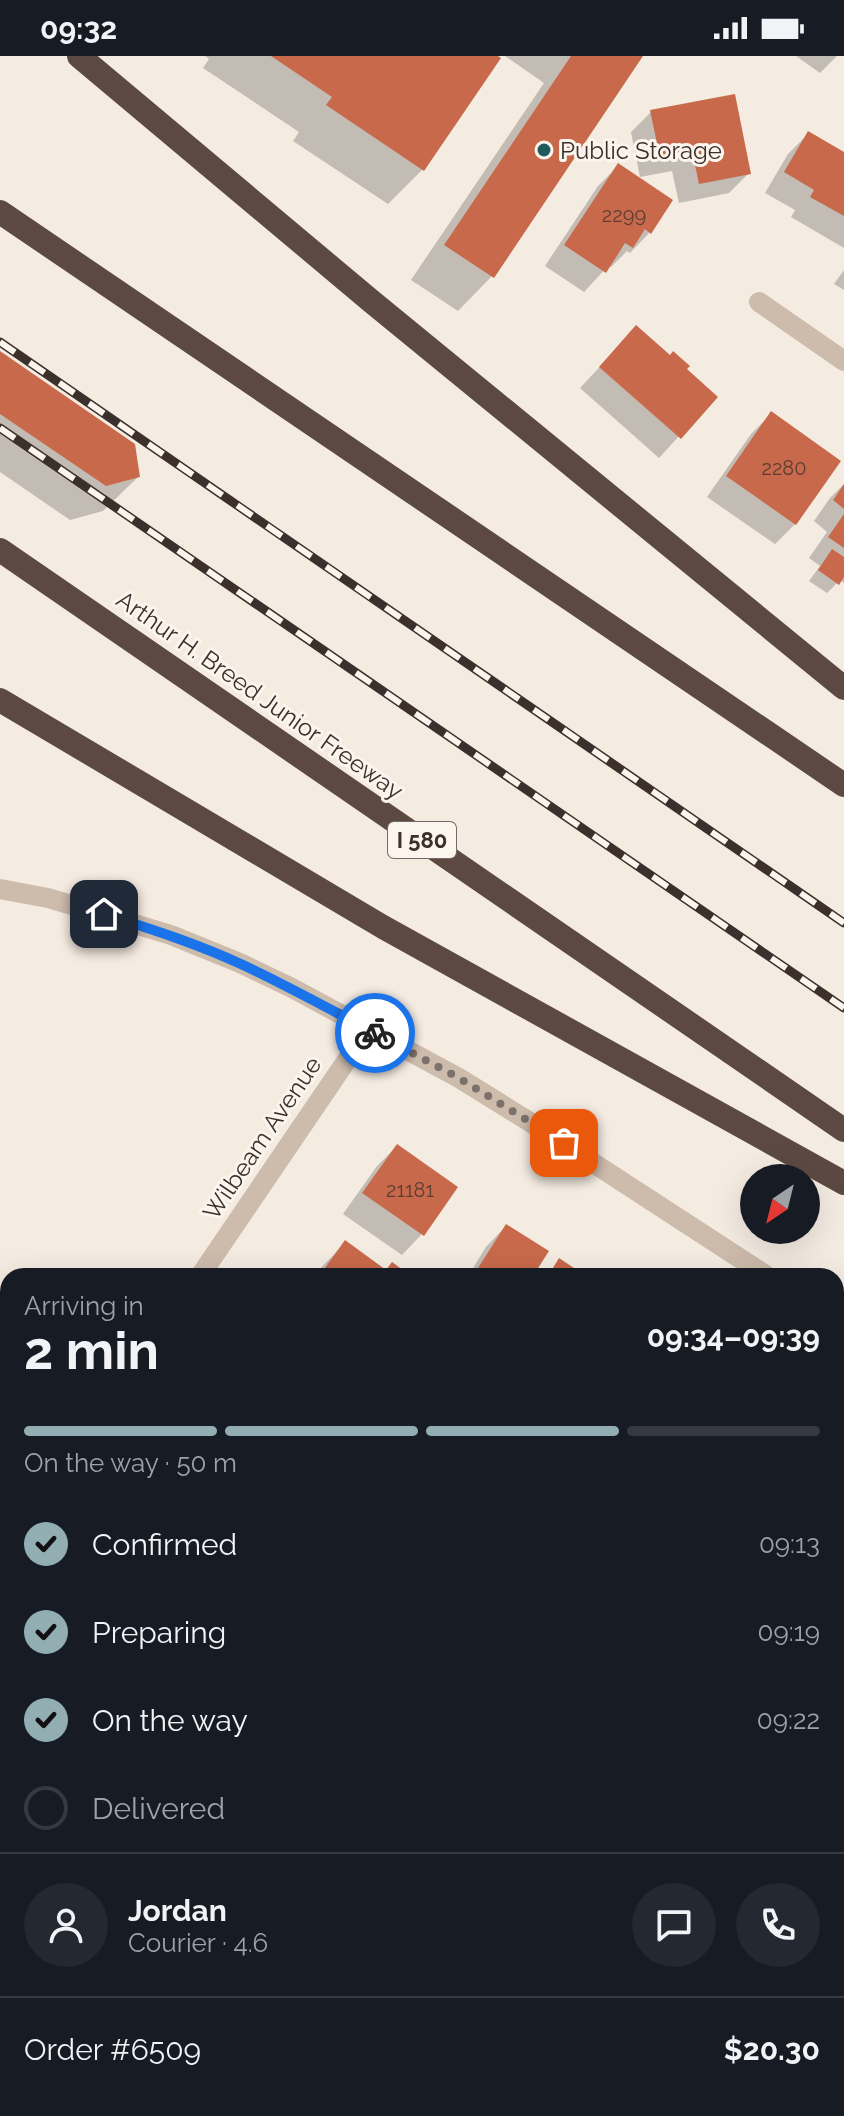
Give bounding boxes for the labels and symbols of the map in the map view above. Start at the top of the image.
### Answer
place label: Public Storage [560,136,722,165]
marker: Public Storage [535,141,553,159]
house number: 2299 [602,203,646,227]
house number: 2280 [762,456,806,480]
street label: Arthur H. Breed Junior Freeway [111,585,409,805]
road number: I 580 [388,822,456,858]
pin [70,880,138,948]
courier [335,993,415,1073]
street label: Wilbeam Avenue [197,1051,327,1225]
pin [530,1109,598,1177]
north arrow [740,1164,820,1244]
house number: 21181 [386,1178,434,1202]

